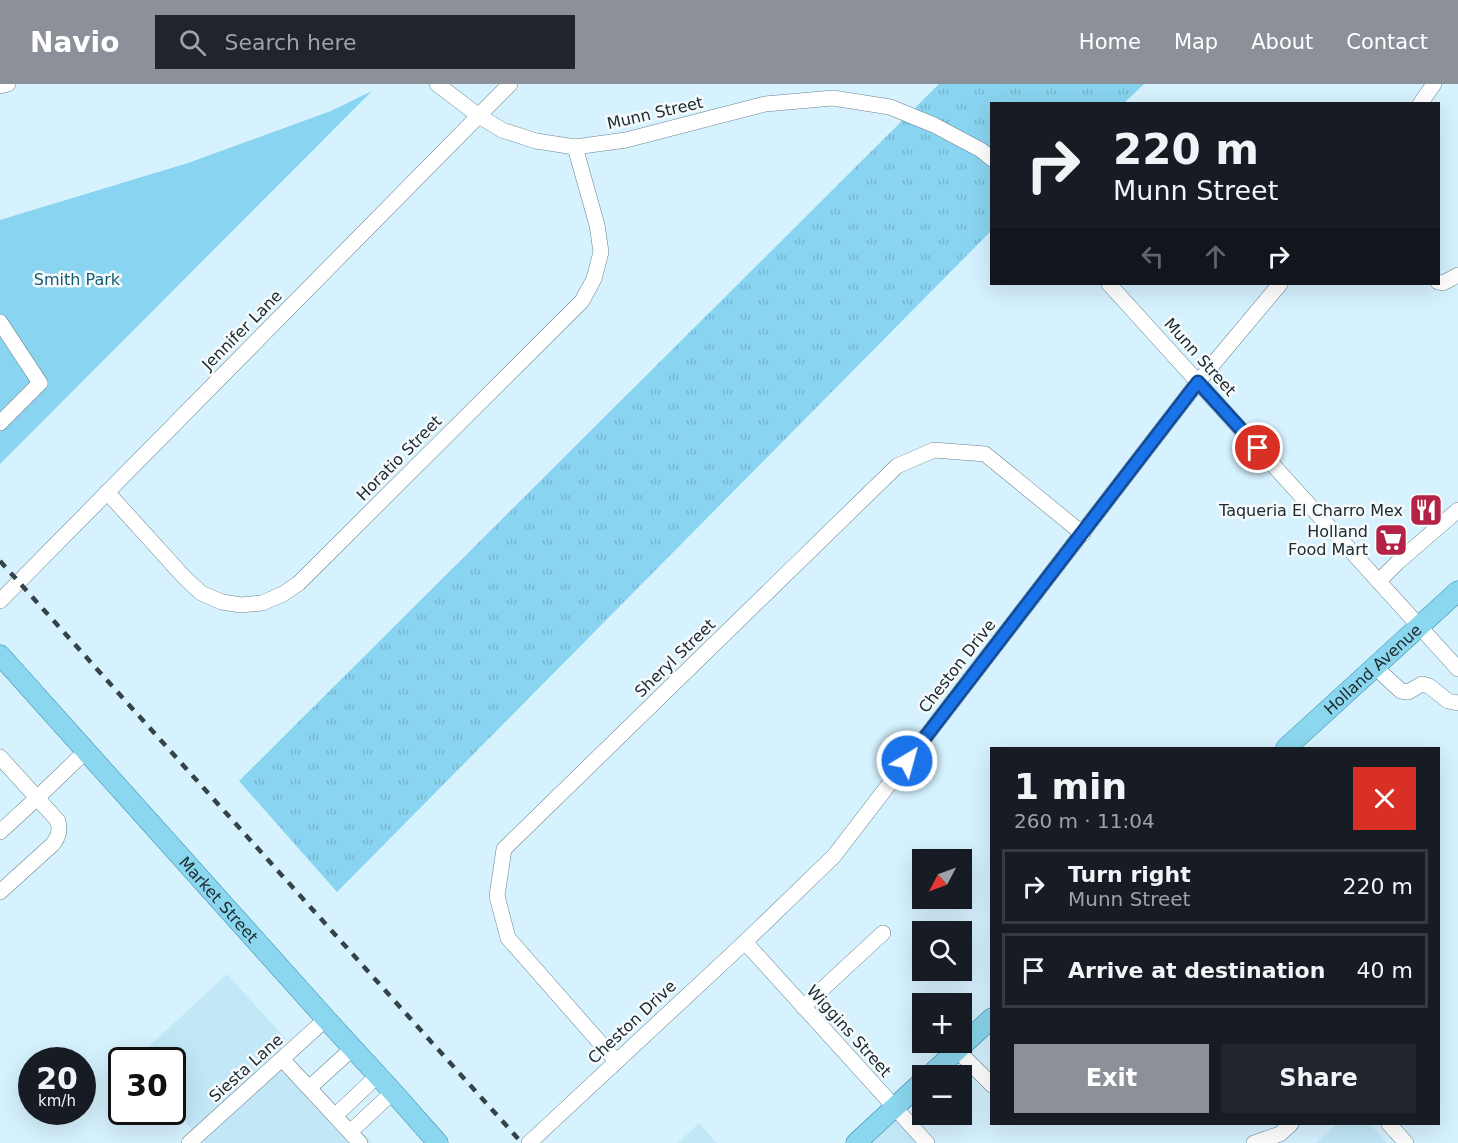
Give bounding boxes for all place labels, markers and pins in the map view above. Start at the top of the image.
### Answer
pin [1232,422,1283,473]
restaurant icon: Taqueria El Charro Mex [1408,492,1444,528]
place label: Taqueria El Charro Mex [1218,501,1403,520]
place label: Holland Food Mart [1288,522,1368,559]
supermarket icon: Holland Food Mart [1373,522,1409,558]

